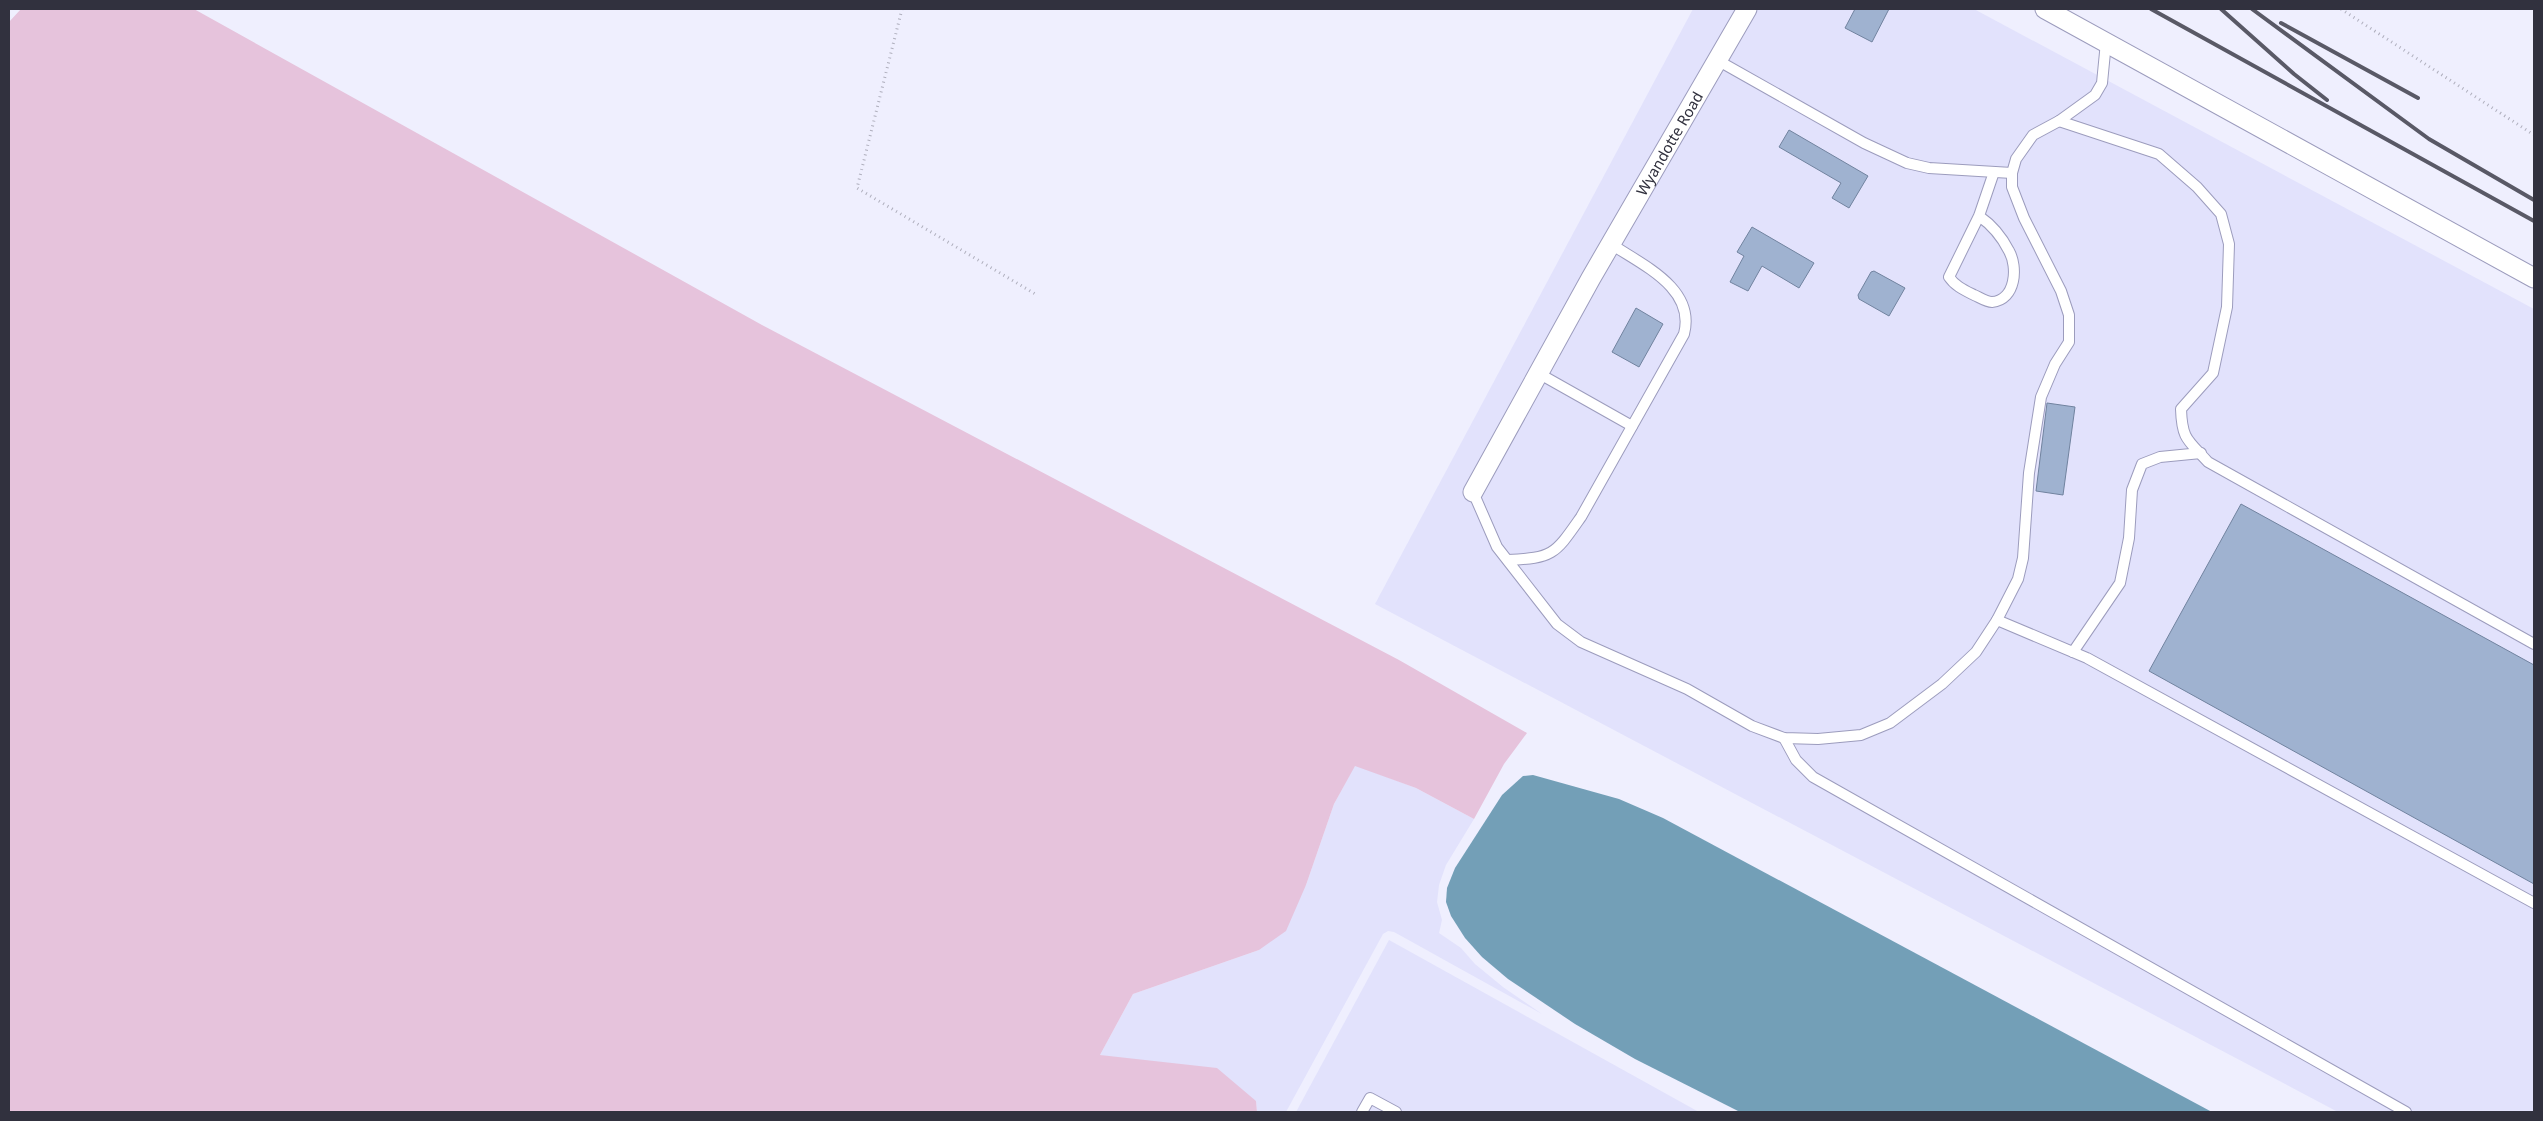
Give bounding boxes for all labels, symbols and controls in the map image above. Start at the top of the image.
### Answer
street label: Wyandotte Road [1631,88,1707,199]

